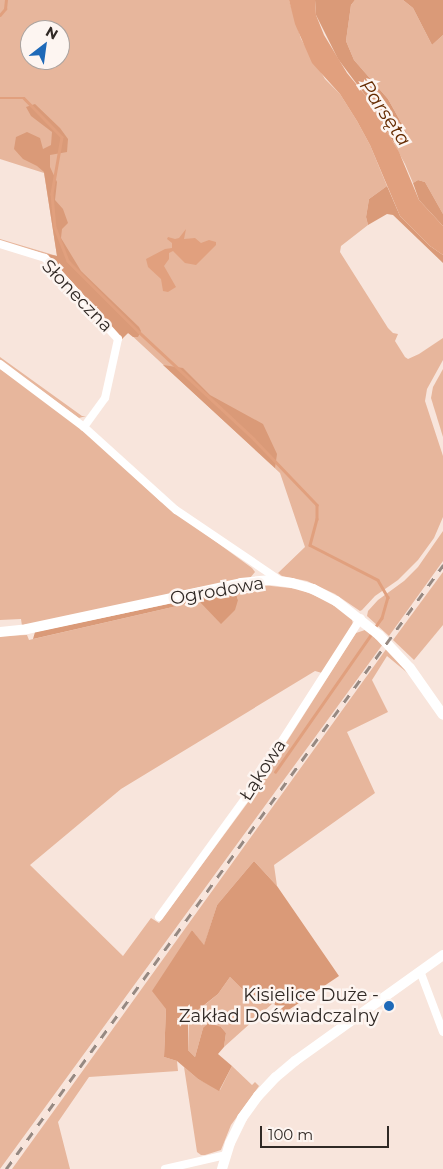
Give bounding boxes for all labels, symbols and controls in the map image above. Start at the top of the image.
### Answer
north arrow [20,20,70,70]
text: N [43,22,61,43]
water label: Parsęta [355,76,415,150]
street label: Słoneczna [37,255,117,337]
street label: Ogrodowa [168,572,266,610]
street label: Łąkowa [235,735,291,805]
place label: Kisielice Duże - Zakład Doświadczalny [179,985,379,1028]
marker: Kisielice Duże - Zakład Doświadczalny [383,1000,395,1012]
scale bar [263,1116,392,1148]
text: 100 m [268,1125,313,1144]

